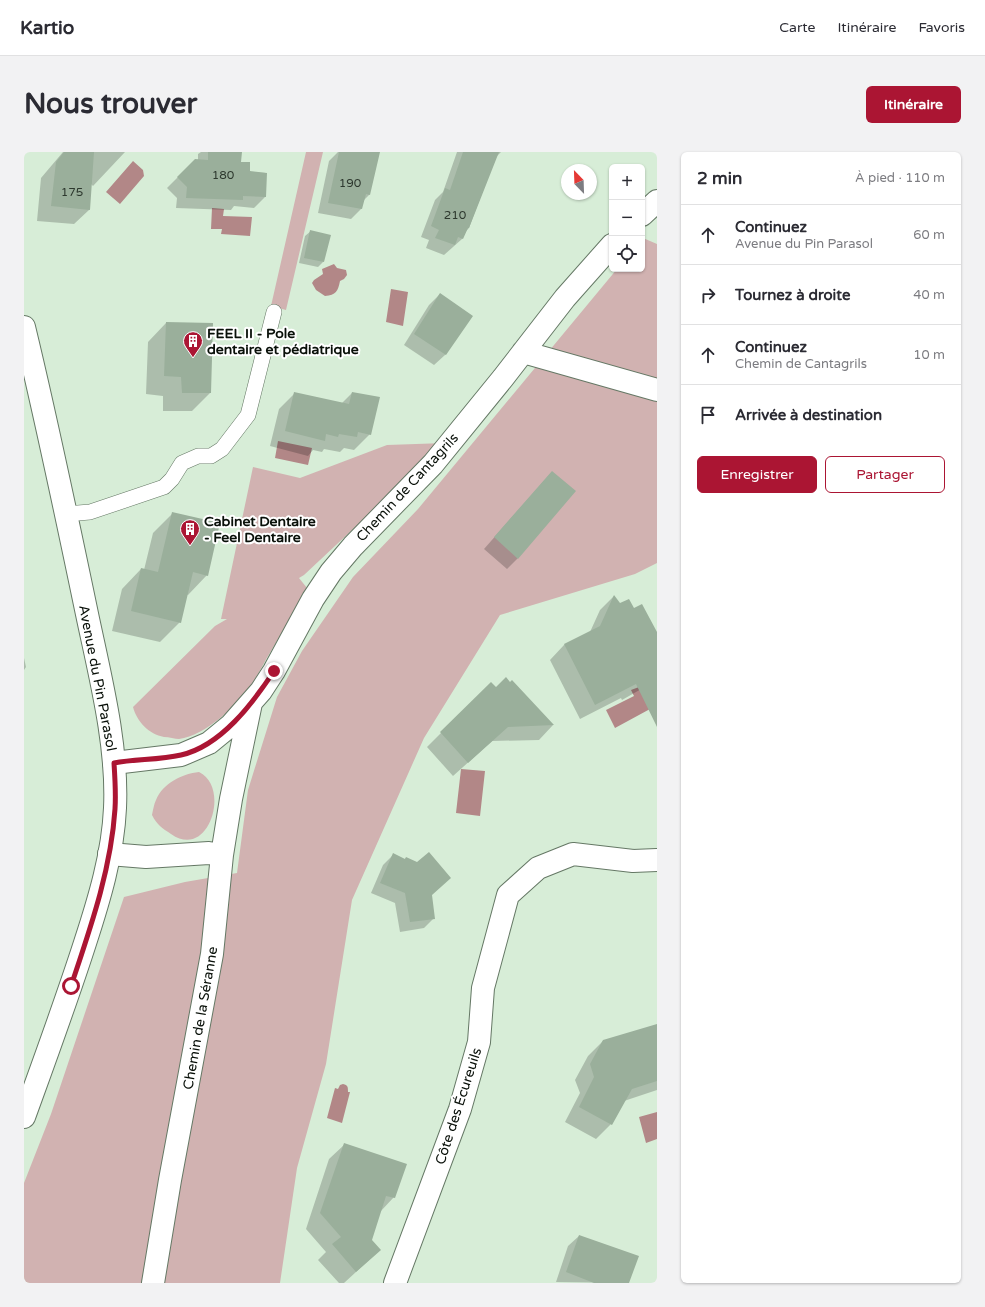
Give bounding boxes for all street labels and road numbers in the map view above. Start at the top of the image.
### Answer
street label: Chemin de Cantagrils [353,429,462,545]
street label: Avenue du Pin Parasol [75,604,120,753]
street label: Chemin de la Séranne [180,945,221,1091]
street label: Côte des Écureuils [432,1045,485,1167]

